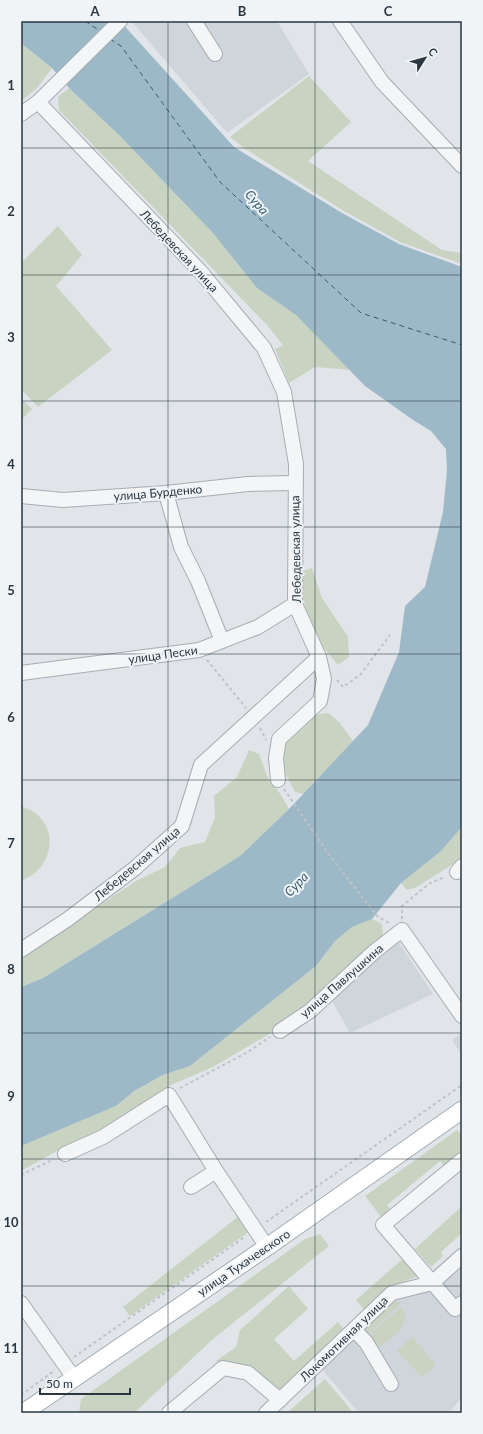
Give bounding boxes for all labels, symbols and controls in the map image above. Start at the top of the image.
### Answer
text: A [89,3,100,19]
text: B [238,3,247,19]
text: C [384,3,393,19]
north arrow [405,38,445,78]
text: С [426,45,441,59]
text: 1 [7,77,15,93]
water label: Сура [242,186,272,218]
text: 2 [7,203,15,219]
street label: Лебедевская улица [137,206,222,295]
text: 3 [7,329,15,345]
text: 4 [7,456,15,472]
street label: улица Бурденко [113,481,203,504]
street label: Лебедевская улица [287,495,304,604]
text: 5 [7,582,15,598]
street label: улица Пески [127,642,199,667]
text: 6 [7,709,15,725]
street label: Лебедевская улица [90,823,183,905]
text: 7 [7,835,15,851]
water label: Сура [281,868,312,900]
street label: улица Павлушкина [297,940,386,1021]
text: 8 [7,961,15,977]
text: 9 [7,1088,15,1104]
text: 10 [3,1214,19,1230]
street label: улица Тухачевского [195,1226,293,1299]
street label: Локомотивная улица [296,1293,391,1385]
text: 11 [3,1340,19,1356]
scale bar [40,1370,130,1396]
text: 50 m [46,1376,73,1391]

